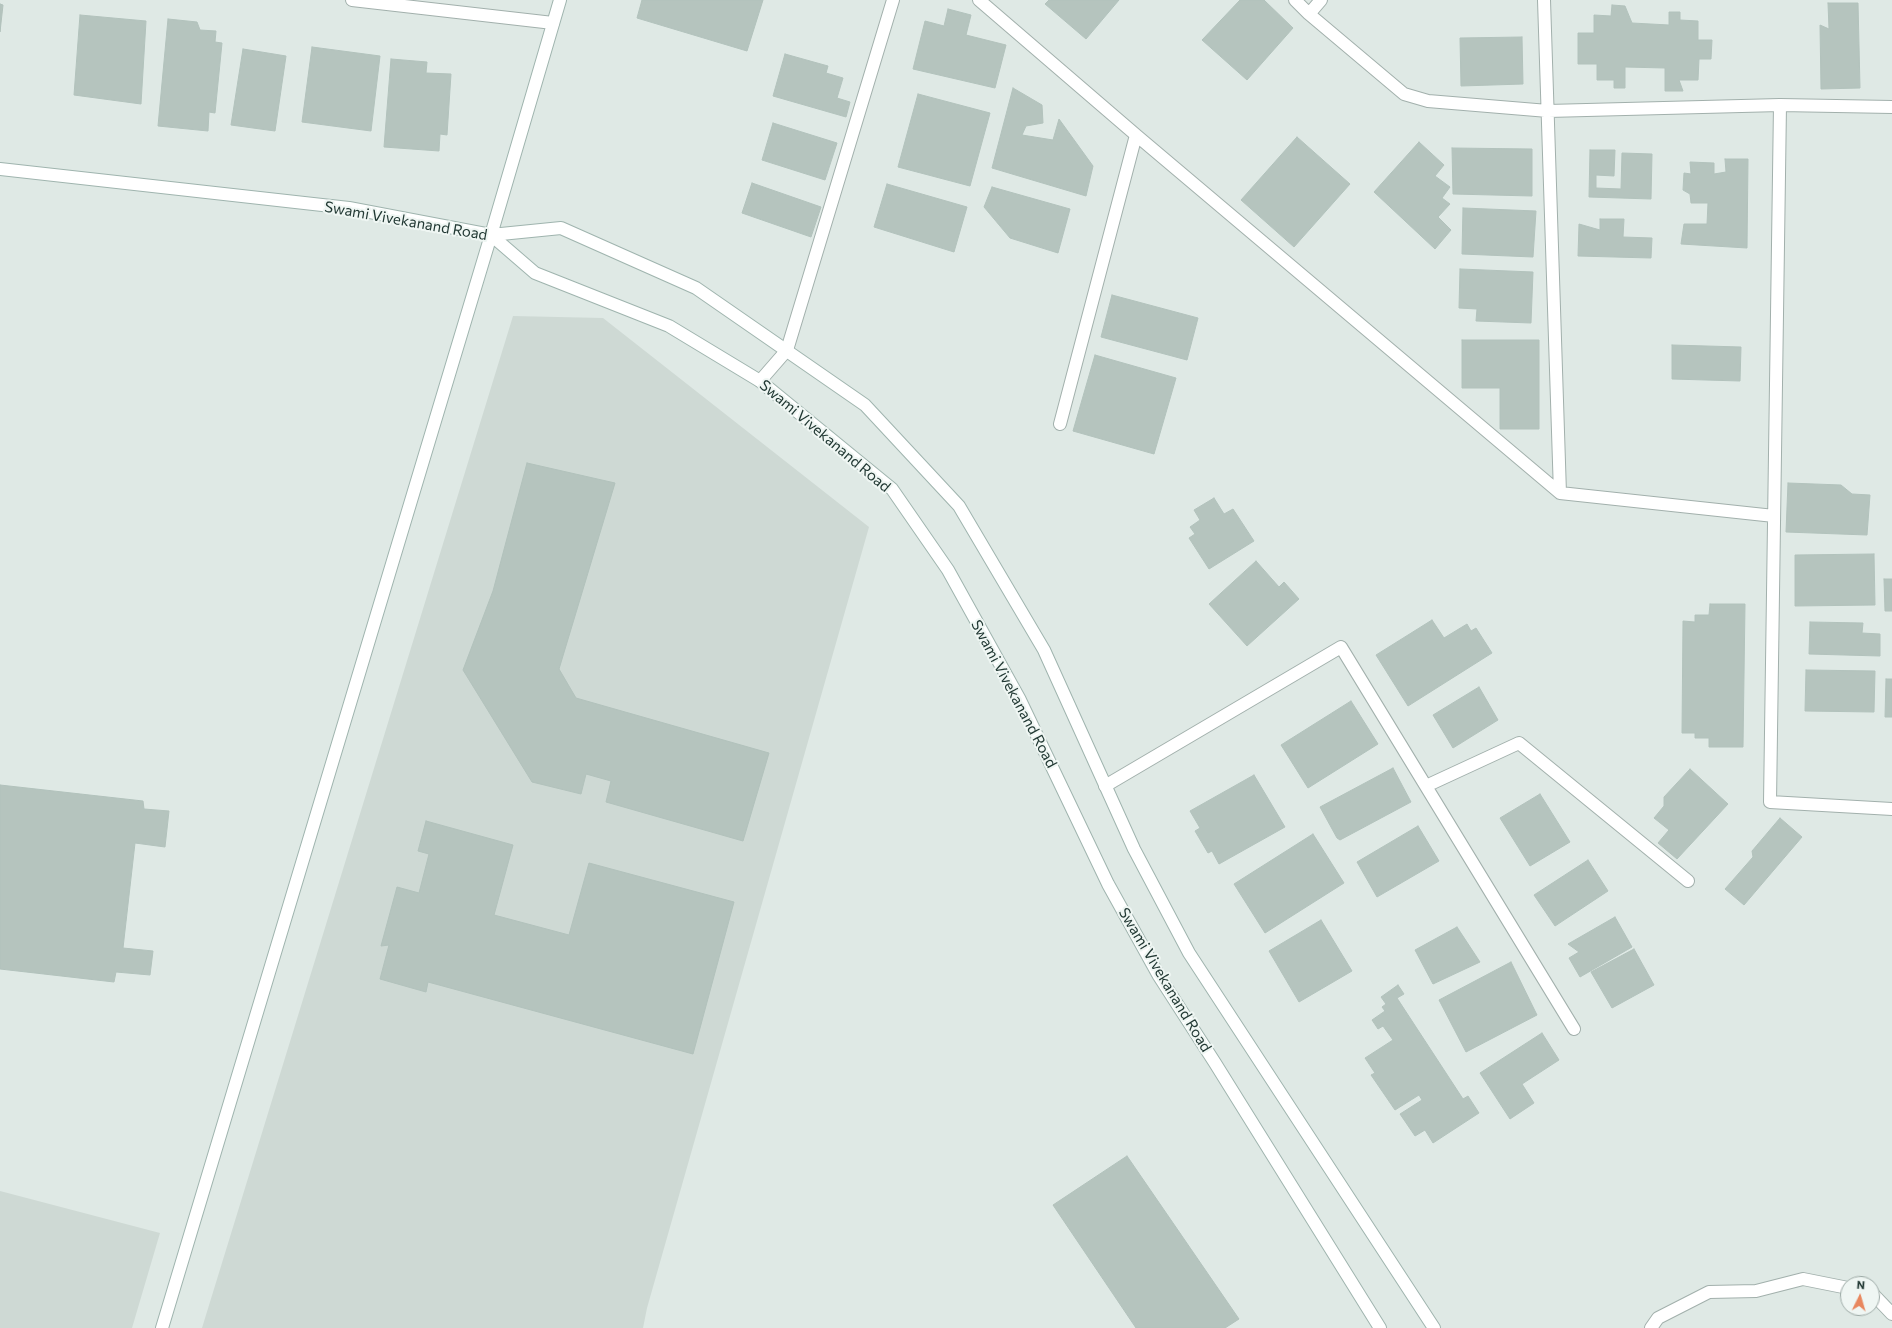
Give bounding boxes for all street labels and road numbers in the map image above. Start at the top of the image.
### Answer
street label: Swami Vivekanand Road [323,198,489,244]
street label: Swami Vivekanand Road [756,376,894,496]
street label: Swami Vivekanand Road [967,617,1061,771]
street label: Swami Vivekanand Road [1115,905,1215,1055]

